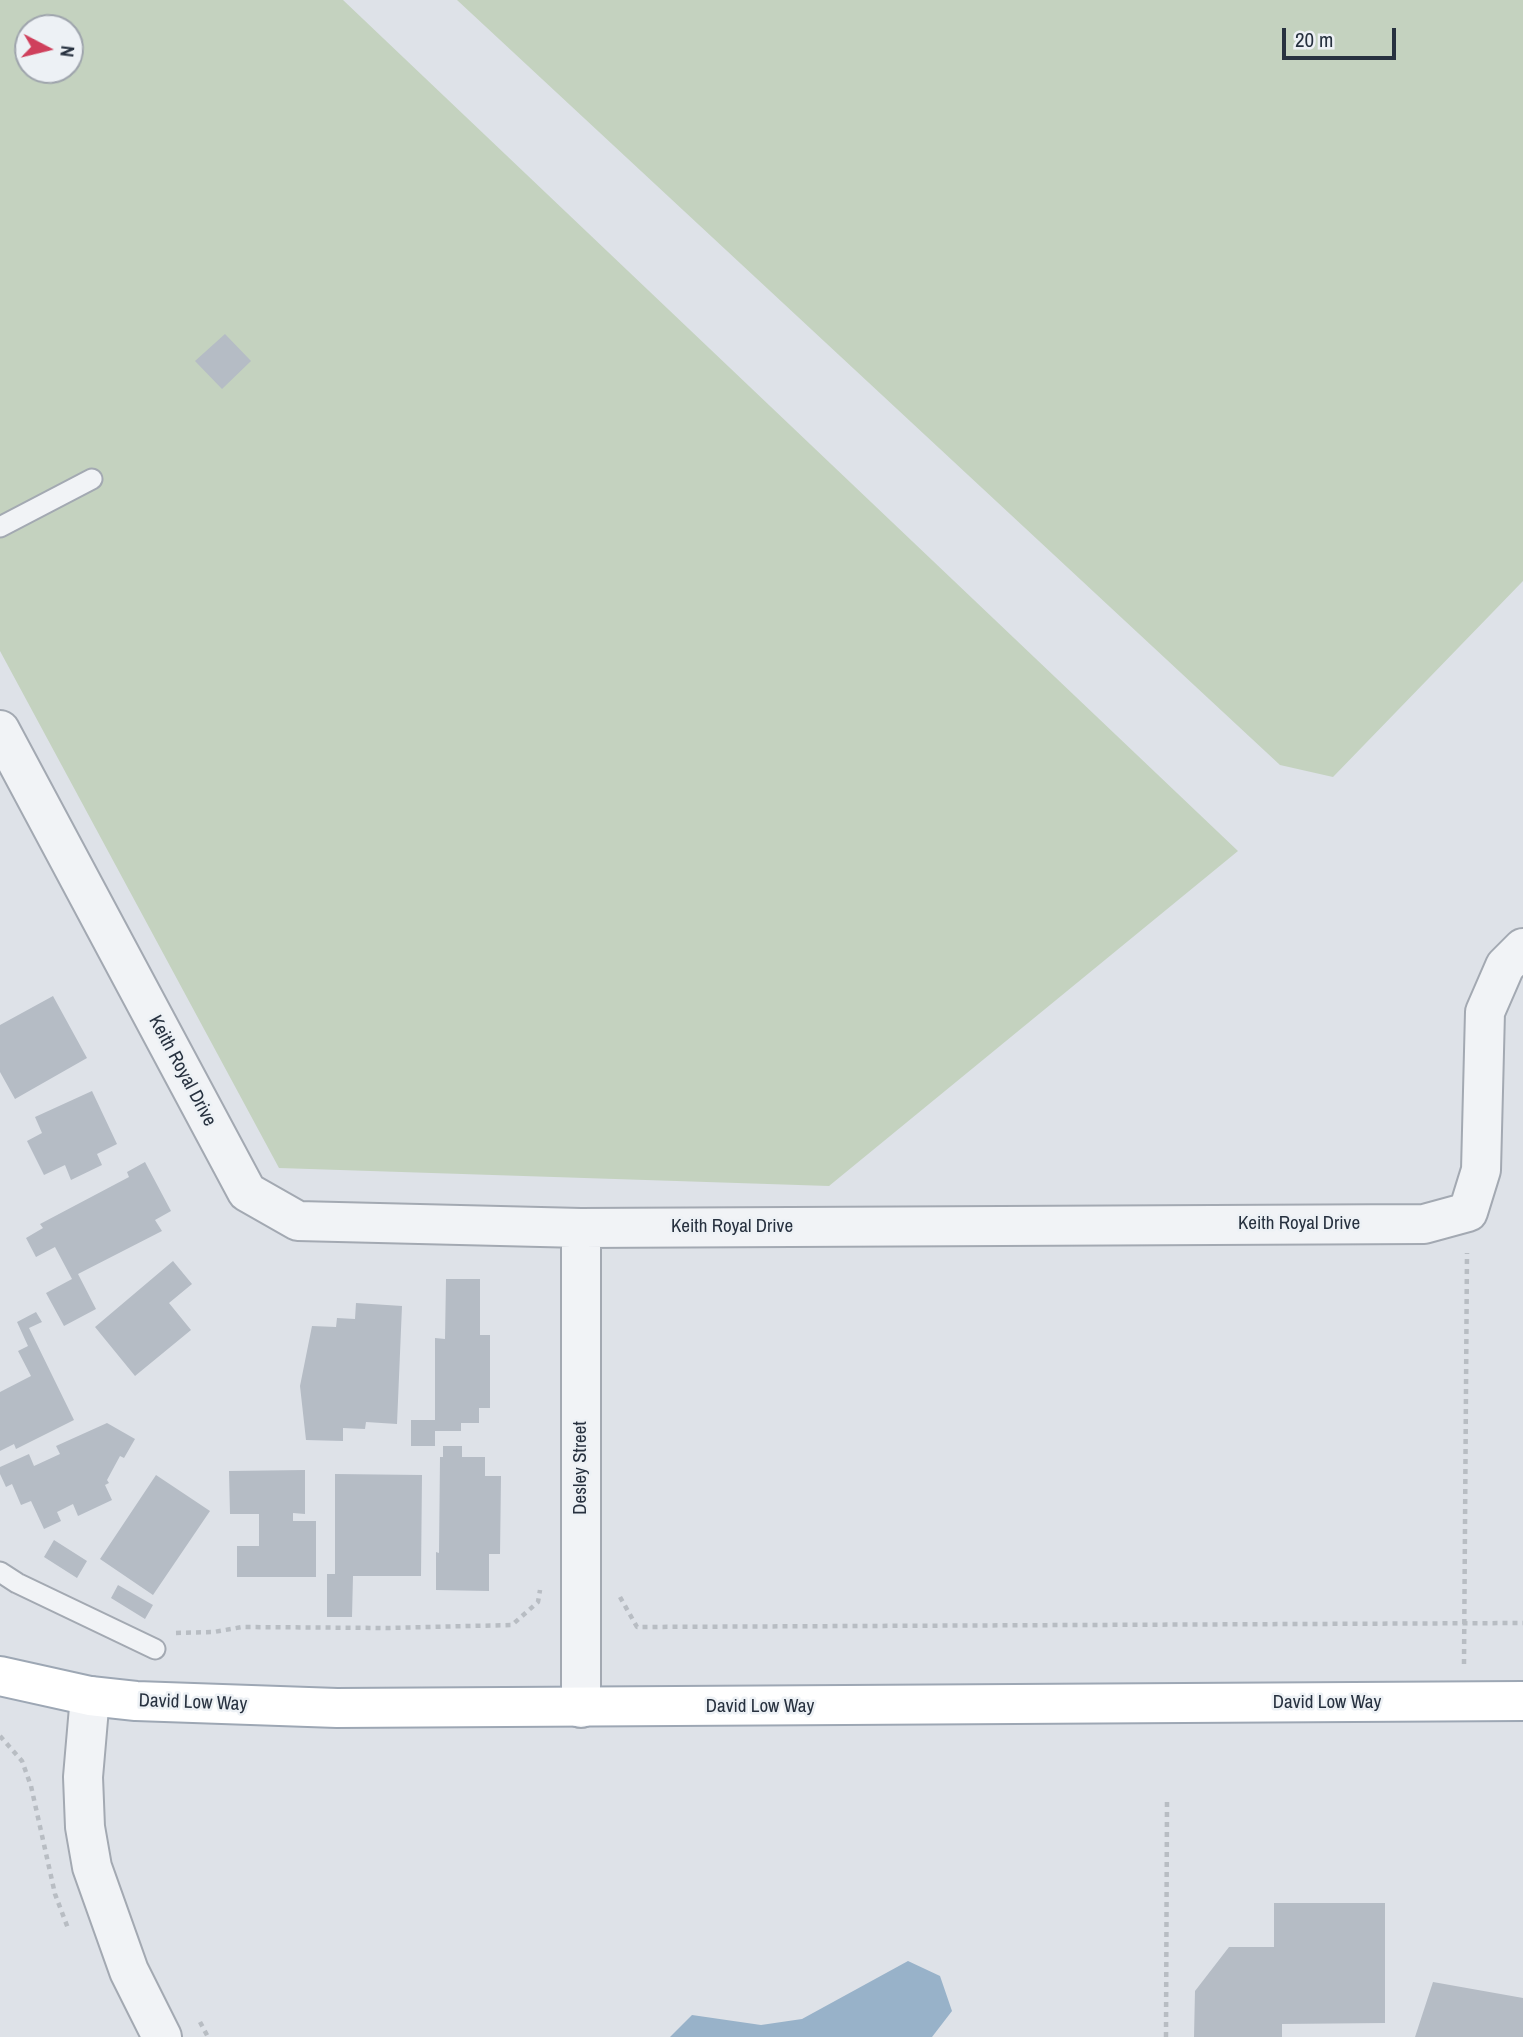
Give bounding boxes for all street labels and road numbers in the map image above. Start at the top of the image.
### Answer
street label: Keith Royal Drive [143,1012,221,1130]
street label: Keith Royal Drive [1238,1213,1360,1235]
street label: Keith Royal Drive [671,1216,793,1238]
street label: Desley Street [570,1421,592,1515]
street label: David Low Way [138,1690,248,1716]
street label: David Low Way [1273,1692,1381,1714]
street label: David Low Way [706,1696,814,1718]

